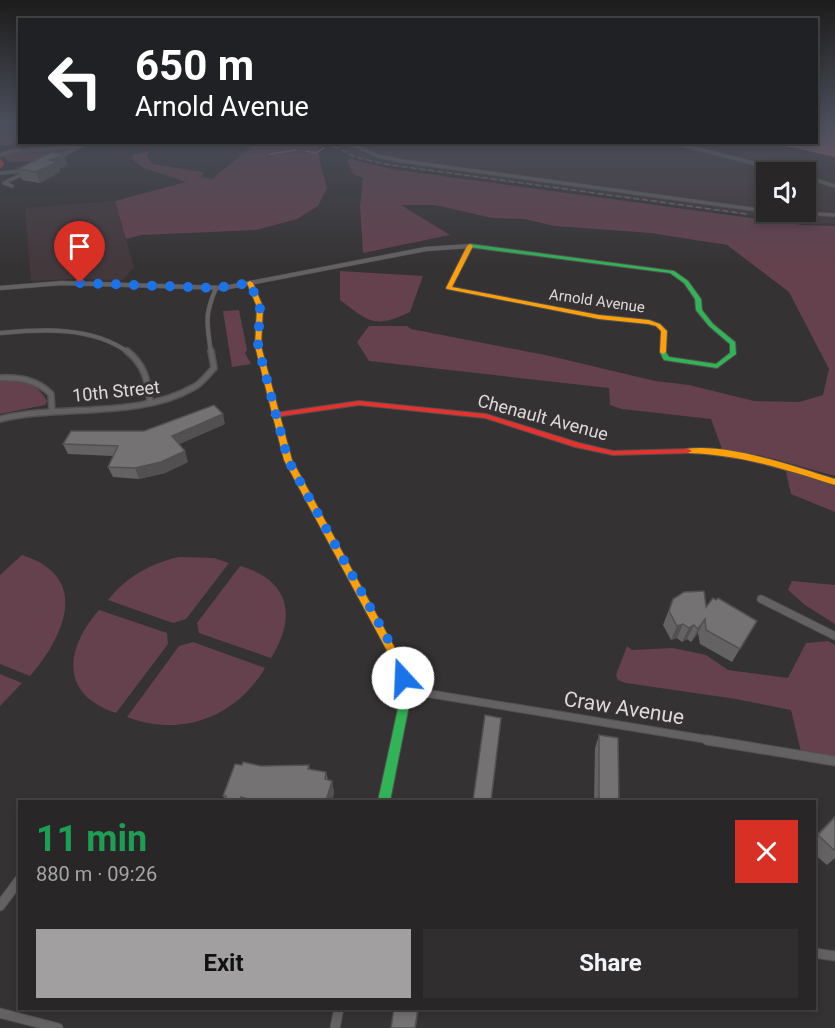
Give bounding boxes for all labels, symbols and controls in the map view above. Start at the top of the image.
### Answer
text: 650 m [135,41,254,90]
icon: left [36,42,114,120]
text: Arnold Avenue [135,91,309,123]
map controls [756,162,816,222]
button: sound [756,162,816,222]
pin [54,221,105,283]
icon: arrive [63,230,96,263]
street label: Arnold Avenue [548,285,646,317]
street label: 10th Street [71,376,161,406]
street label: Chenault Avenue [475,389,611,445]
position arrow [371,646,435,710]
street label: Craw Avenue [562,687,686,729]
text: 11 min [36,818,147,860]
button: close [735,820,798,883]
text: 880 m · 09:26 [36,862,157,886]
button: Exit [36,929,411,998]
button: Share [423,929,798,998]

